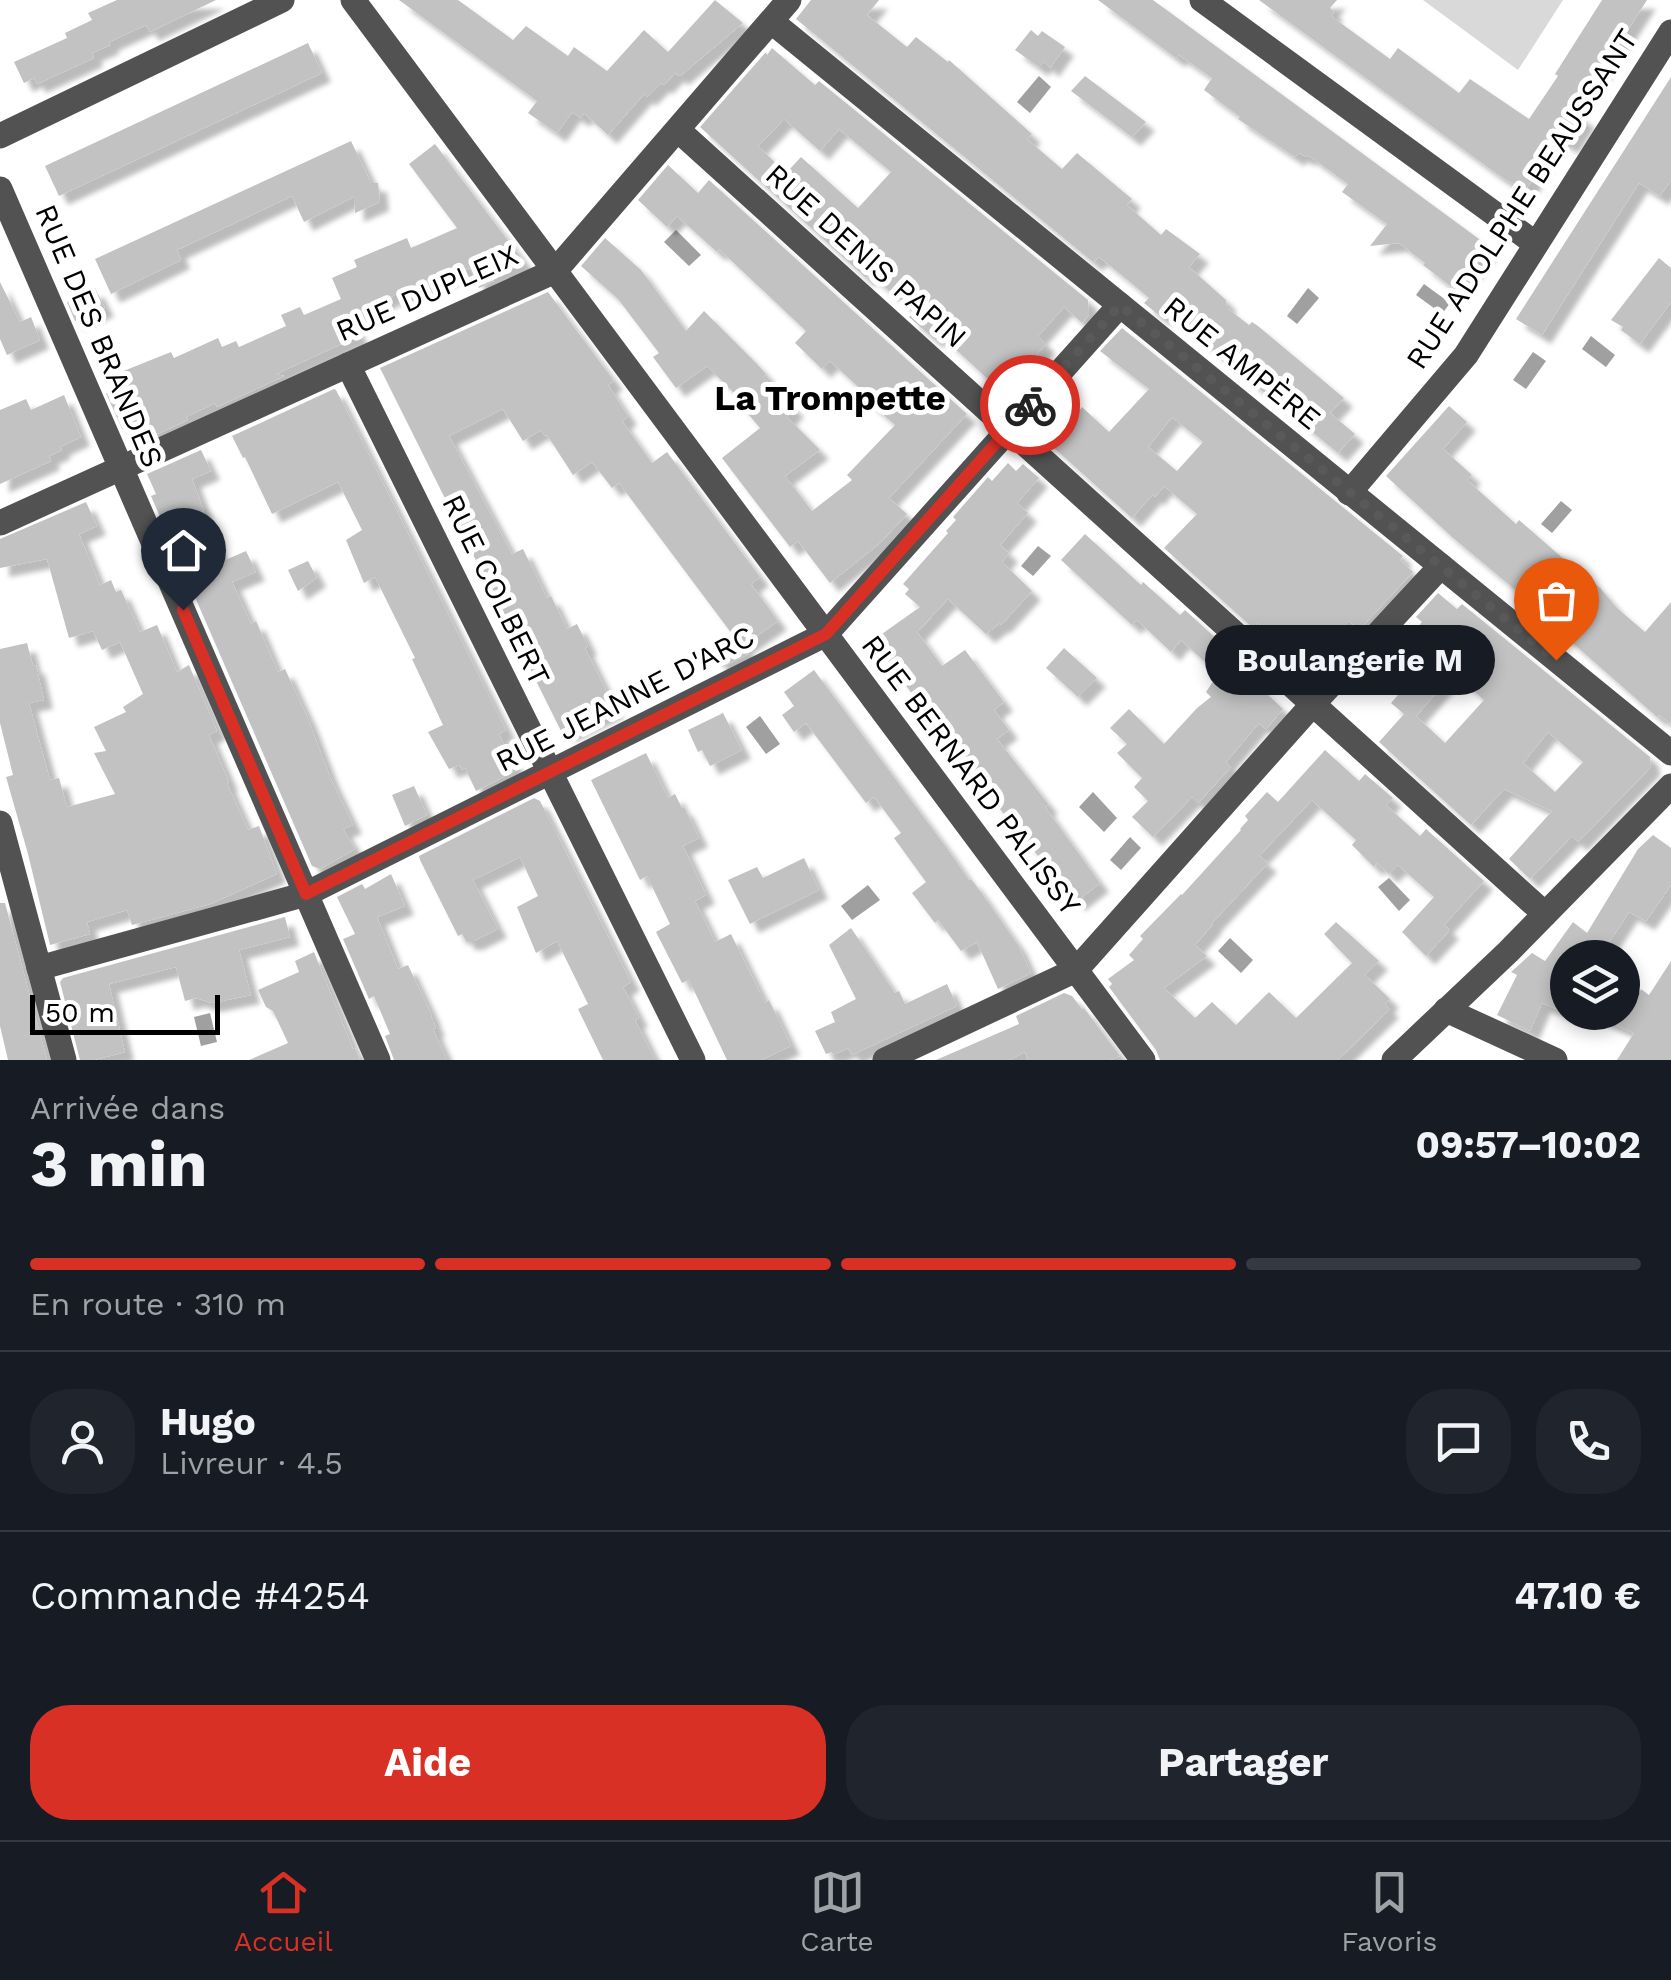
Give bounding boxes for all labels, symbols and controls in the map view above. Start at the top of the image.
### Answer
street label: RUE ADOLPHE BEAUSSANT [1398,22,1645,375]
street label: RUE DENIS PAPIN [759,156,974,355]
street label: RUE DES BRANDES [28,199,171,473]
street label: RUE DUPLEIX [330,237,523,348]
street label: RUE AMPÈRE [1157,289,1328,436]
courier [980,355,1080,455]
district label: La Trompette [714,377,946,419]
icon: bike [1003,378,1058,433]
street label: RUE COLBERT [435,489,558,691]
pin [141,508,226,611]
icon: home [156,523,211,578]
pin [1514,558,1599,661]
icon: bag [1529,573,1584,628]
street label: RUE JEANNE D'ARC [490,618,760,779]
callout: Boulangerie M [1206,625,1496,695]
street label: RUE BERNARD PALISSY [855,628,1088,922]
text: Boulangerie M [1237,641,1463,679]
map controls [1550,940,1640,1030]
button: layers [1550,940,1640,1030]
scale bar [30,990,220,1034]
text: 50 m [45,996,115,1029]
text: Arrivée dans [30,1089,225,1127]
text: 09:57–10:02 [1415,1123,1641,1167]
text: 3 min [30,1126,208,1202]
text: En route · 310 m [30,1285,286,1323]
button: person [30,1389,135,1494]
button: chat [1406,1389,1511,1494]
button: phone [1536,1389,1641,1494]
text: Hugo [160,1400,256,1444]
text: Livreur · 4.5 [160,1444,343,1482]
text: Commande #4254 [30,1574,370,1618]
text: 47.10 € [1514,1574,1641,1618]
button: Aide [30,1705,826,1820]
button: Partager [846,1705,1641,1820]
tab: Accueil [234,1865,333,1958]
tab: Carte [800,1865,874,1958]
tab: Favoris [1341,1865,1437,1958]

